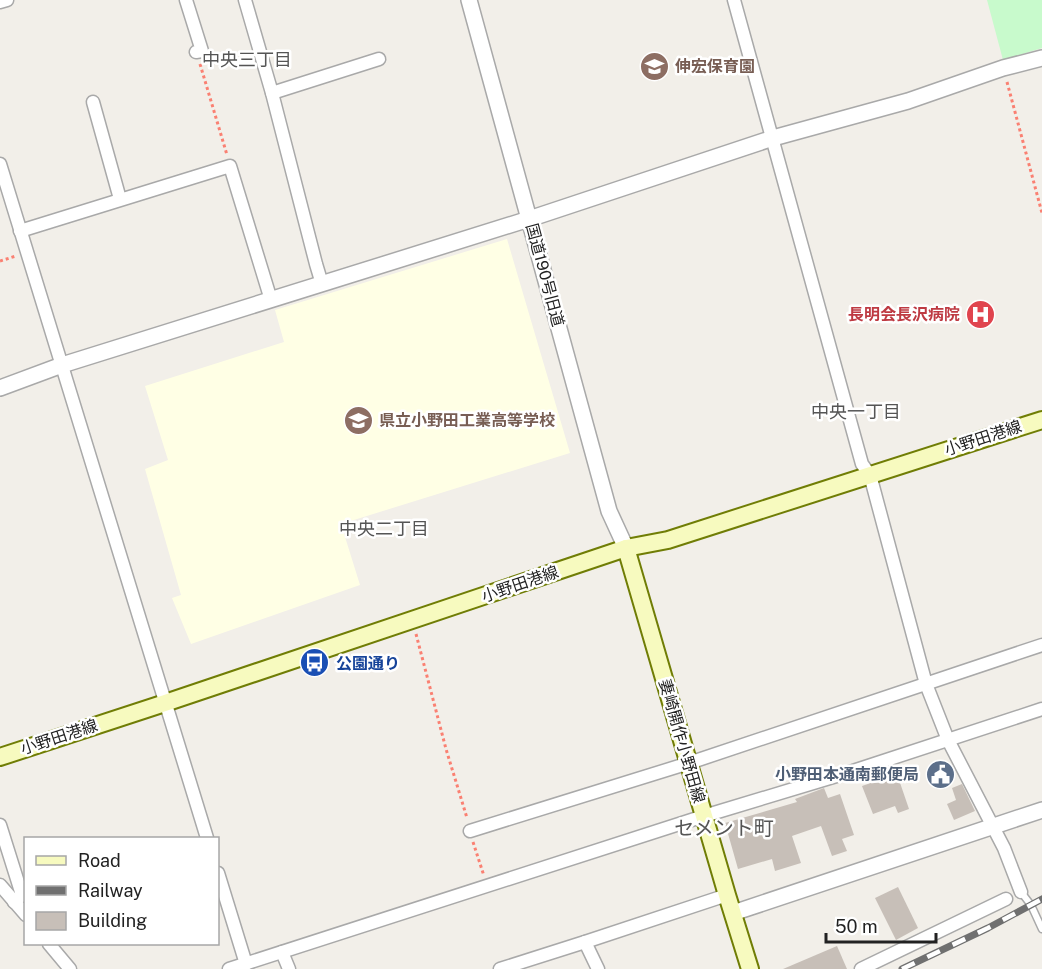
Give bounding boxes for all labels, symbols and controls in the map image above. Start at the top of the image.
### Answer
district label: 中央三丁目 [202,49,292,70]
school or university icon: 伸宏保育園 [638,50,670,82]
place label: 伸宏保育園 [675,57,755,76]
street label: 国道190号旧道 [522,221,568,329]
hospital icon: 長明会長沢病院 [965,298,997,330]
place label: 長明会長沢病院 [848,305,960,324]
district label: 中央一丁目 [811,401,901,422]
school or university icon: 県立小野田工業高等学校 [342,404,374,436]
place label: 県立小野田工業高等学校 [379,411,555,430]
street label: 小野田港線 [942,417,1024,459]
district label: 中央二丁目 [339,518,429,539]
street label: 小野田港線 [479,562,561,606]
bus stop icon: 公園通り [299,647,331,679]
place label: 公園通り [336,654,400,673]
street label: 妻崎開作小野田線 [655,677,709,805]
street label: 小野田港線 [18,716,100,758]
public building icon: 小野田本通南郵便局 [924,758,956,790]
place label: 小野田本通南郵便局 [775,765,919,784]
district label: セメント町 [674,816,774,840]
legend [24,837,219,945]
text: Road [78,850,121,871]
text: Railway [78,880,143,901]
scale bar [826,906,936,944]
text: Building [78,910,147,931]
text: 50 m [835,916,878,937]

